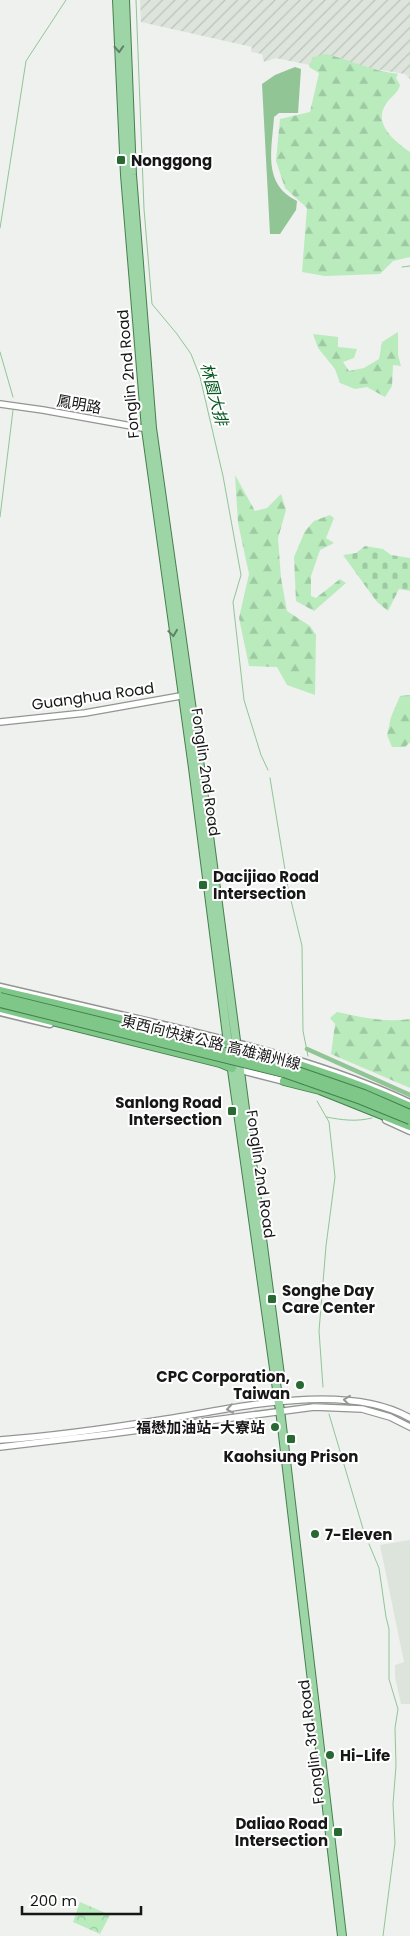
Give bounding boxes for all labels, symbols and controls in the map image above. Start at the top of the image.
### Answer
one-way arrow [114,45,125,53]
place label: Nonggong [131,150,212,171]
marker: Nonggong [115,154,127,166]
street label: Fonglin 2nd Road [112,309,144,439]
water label: 林園大排 [195,360,234,430]
street label: 鳳明路 [55,390,103,418]
one-way arrow [167,630,178,638]
street label: Guanghua Road [30,677,156,715]
street label: Fonglin 2nd Road [187,707,225,837]
place label: Dacijiao Road Intersection [213,866,319,904]
marker: Dacijiao Road Intersection [197,879,209,891]
street label: 東西向快速公路 高雄潮州線 [119,1010,303,1074]
place label: Sanlong Road Intersection [115,1092,222,1130]
marker: Sanlong Road Intersection [226,1105,238,1117]
street label: Fonglin 2nd Road [242,1109,280,1239]
place label: Songhe Day Care Center [282,1280,376,1318]
marker: Songhe Day Care Center [266,1293,278,1305]
place label: CPC Corporation, Taiwan [156,1366,290,1404]
marker: CPC Corporation, Taiwan [294,1379,306,1391]
one-way arrow [343,1395,351,1406]
one-way arrow [226,1403,234,1414]
place label: 福懋加油站-大寮站 [136,1417,265,1438]
marker: 福懋加油站-大寮站 [269,1421,281,1433]
marker: Kaohsiung Prison [285,1433,297,1445]
place label: Kaohsiung Prison [224,1446,358,1467]
place label: 7-Eleven [325,1524,392,1545]
marker: 7-Eleven [309,1528,321,1540]
street label: Fonglin 3rd Road [293,1678,329,1806]
place label: Hi-Life [340,1745,390,1766]
marker: Hi-Life [324,1749,336,1761]
place label: Daliao Road Intersection [235,1813,328,1851]
marker: Daliao Road Intersection [332,1826,344,1838]
scale bar [22,1884,141,1916]
text: 200 m [30,1890,77,1911]

